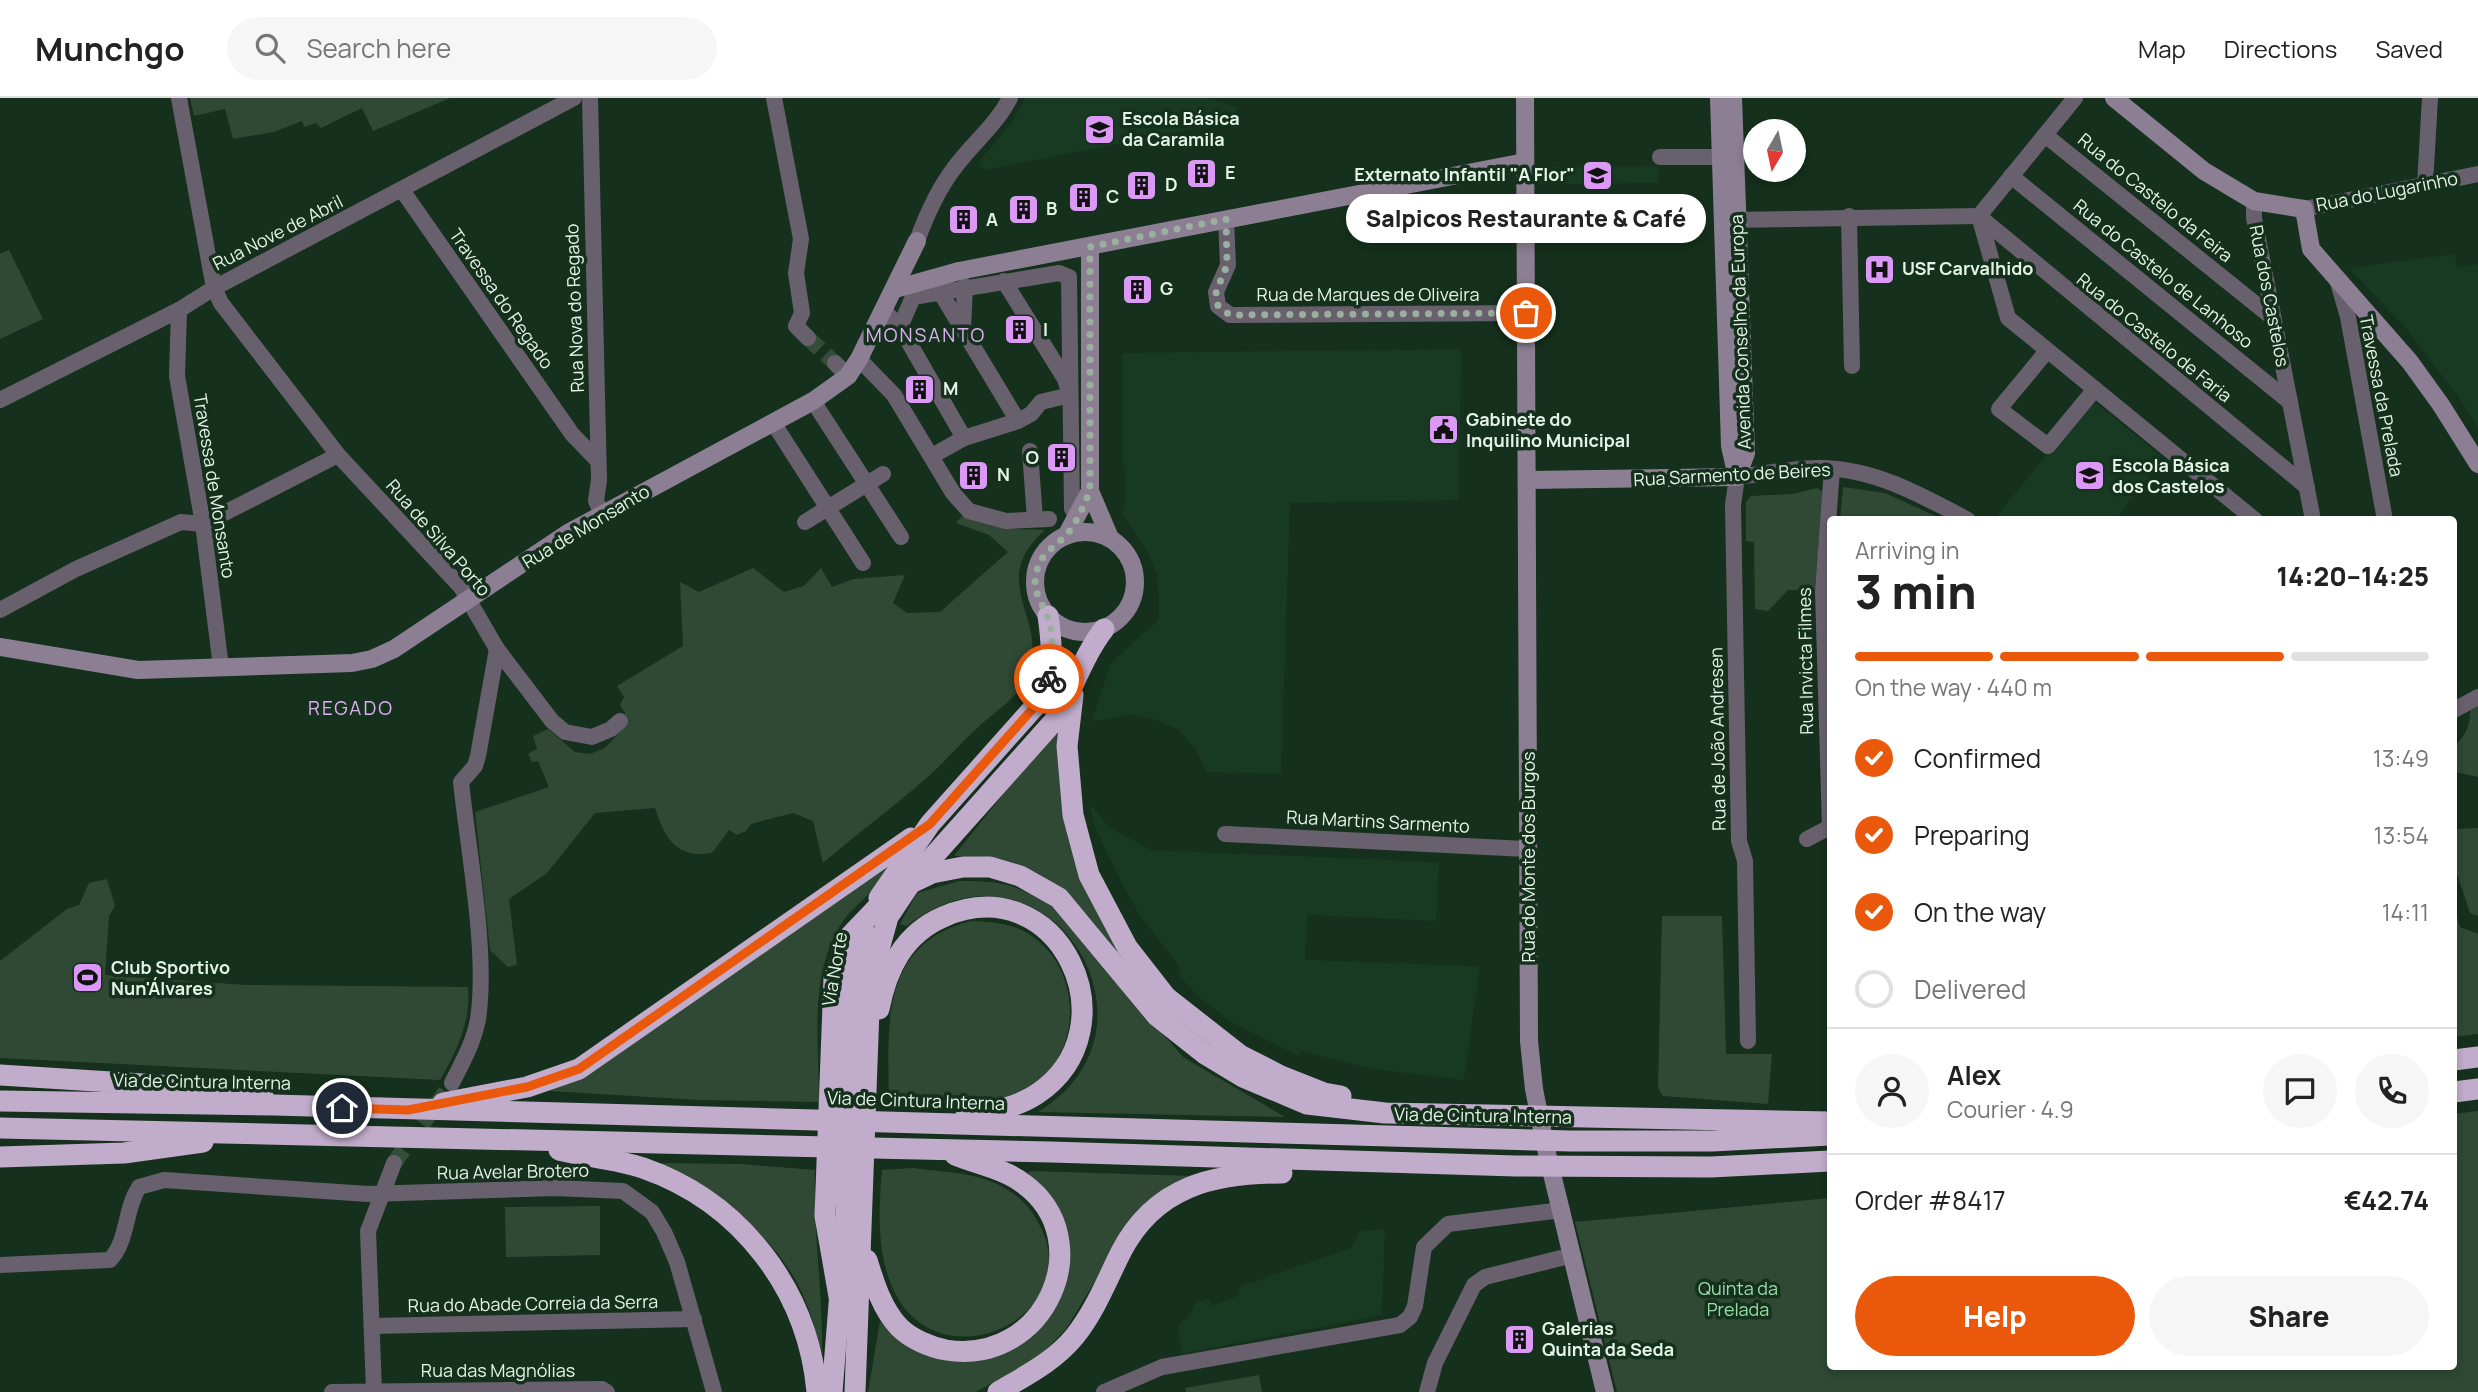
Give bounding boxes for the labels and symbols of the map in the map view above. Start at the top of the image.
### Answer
place label: Escola Básica da Caramila [1122,106,1240,151]
school or university icon: Escola Básica da Caramila [1082,112,1116,146]
north arrow [1743,119,1806,182]
street label: Rua do Castelo da Feira [2073,127,2238,267]
building icon: E [1185,156,1219,190]
school or university icon: Externato Infantil "A Flor" [1581,158,1615,192]
place label: E [1225,160,1236,184]
place label: Externato Infantil "A Flor" [1354,162,1575,186]
street label: Rua do Lugarinho [2314,166,2460,217]
building icon: D [1125,168,1159,202]
place label: D [1165,172,1178,196]
building icon: C [1066,180,1100,214]
place label: C [1106,184,1119,208]
street label: Rua Nove de Abril [208,189,347,275]
building icon: B [1006,192,1040,226]
street label: Rua do Castelo de Lanhoso [2069,193,2259,353]
callout: Salpicos Restaurante & Café [1346,194,1706,243]
place label: B [1046,196,1057,220]
building icon: A [946,203,980,237]
place label: A [986,207,998,231]
street label: Avenida Conselho da Europa [1724,214,1756,450]
street label: Travessa do Regado [444,223,559,373]
street label: Rua Nova do Regado [559,223,589,393]
street label: Rua dos Castelos [2244,223,2295,369]
hospital icon: USF Carvalhido [1862,252,1896,286]
place label: USF Carvalhido [1902,256,2034,280]
street label: Rua do Castelo de Faria [2072,267,2237,407]
building icon: G [1120,272,1154,306]
place label: G [1160,276,1173,300]
street label: Rua de Marques de Oliveira [1257,282,1479,306]
pin [1496,283,1556,343]
building icon: I [1003,313,1037,347]
street label: Travessa da Prelada [2355,313,2409,479]
place label: I [1043,317,1048,341]
district label: MONSANTO [866,322,986,348]
building icon: M [903,372,937,406]
place label: M [943,376,958,400]
street label: Travessa de Monsanto [189,392,241,580]
place label: Gabinete do Inquilino Municipal [1466,407,1630,452]
public building icon: Gabinete do Inquilino Municipal [1426,413,1460,447]
building icon: O [1045,441,1079,475]
place label: O [1026,445,1039,469]
place label: Escola Básica dos Castelos [2112,453,2230,498]
street label: Rua Sarmento de Beires [1633,457,1831,491]
building icon: N [957,458,991,492]
school or university icon: Escola Básica dos Castelos [2072,459,2106,493]
place label: N [997,462,1010,486]
street label: Rua de Silva Porto [381,474,496,601]
street label: Rua de Monsanto [517,479,654,574]
street label: Rua Invicta Filmes [1792,587,1818,735]
courier [1014,644,1084,714]
street label: Rua de João Andresen [1703,647,1731,831]
district label: REGADO [308,695,394,721]
street label: Rua do Monte dos Burgos [1516,752,1540,962]
street label: Rua Martins Sarmento [1286,804,1470,838]
street label: Via Norte [816,930,852,1008]
place label: Club Sportivo Nun'Álvares [111,955,230,1000]
sports icon: Club Sportivo Nun'Álvares [71,961,105,995]
street label: Via de Cintura Interna [113,1067,291,1095]
pin [312,1078,372,1138]
street label: Via de Cintura Interna [827,1085,1005,1115]
street label: Via de Cintura Interna [1394,1101,1572,1129]
street label: Rua Avelar Brotero [437,1158,589,1184]
park label: Quinta da Prelada [1698,1276,1778,1321]
street label: Rua do Abade Correia da Serra [408,1289,658,1317]
place label: Galerias Quinta da Seda [1542,1316,1674,1361]
building icon: Galerias Quinta da Seda [1502,1322,1536,1356]
street label: Rua das Magnólias [421,1358,575,1382]

